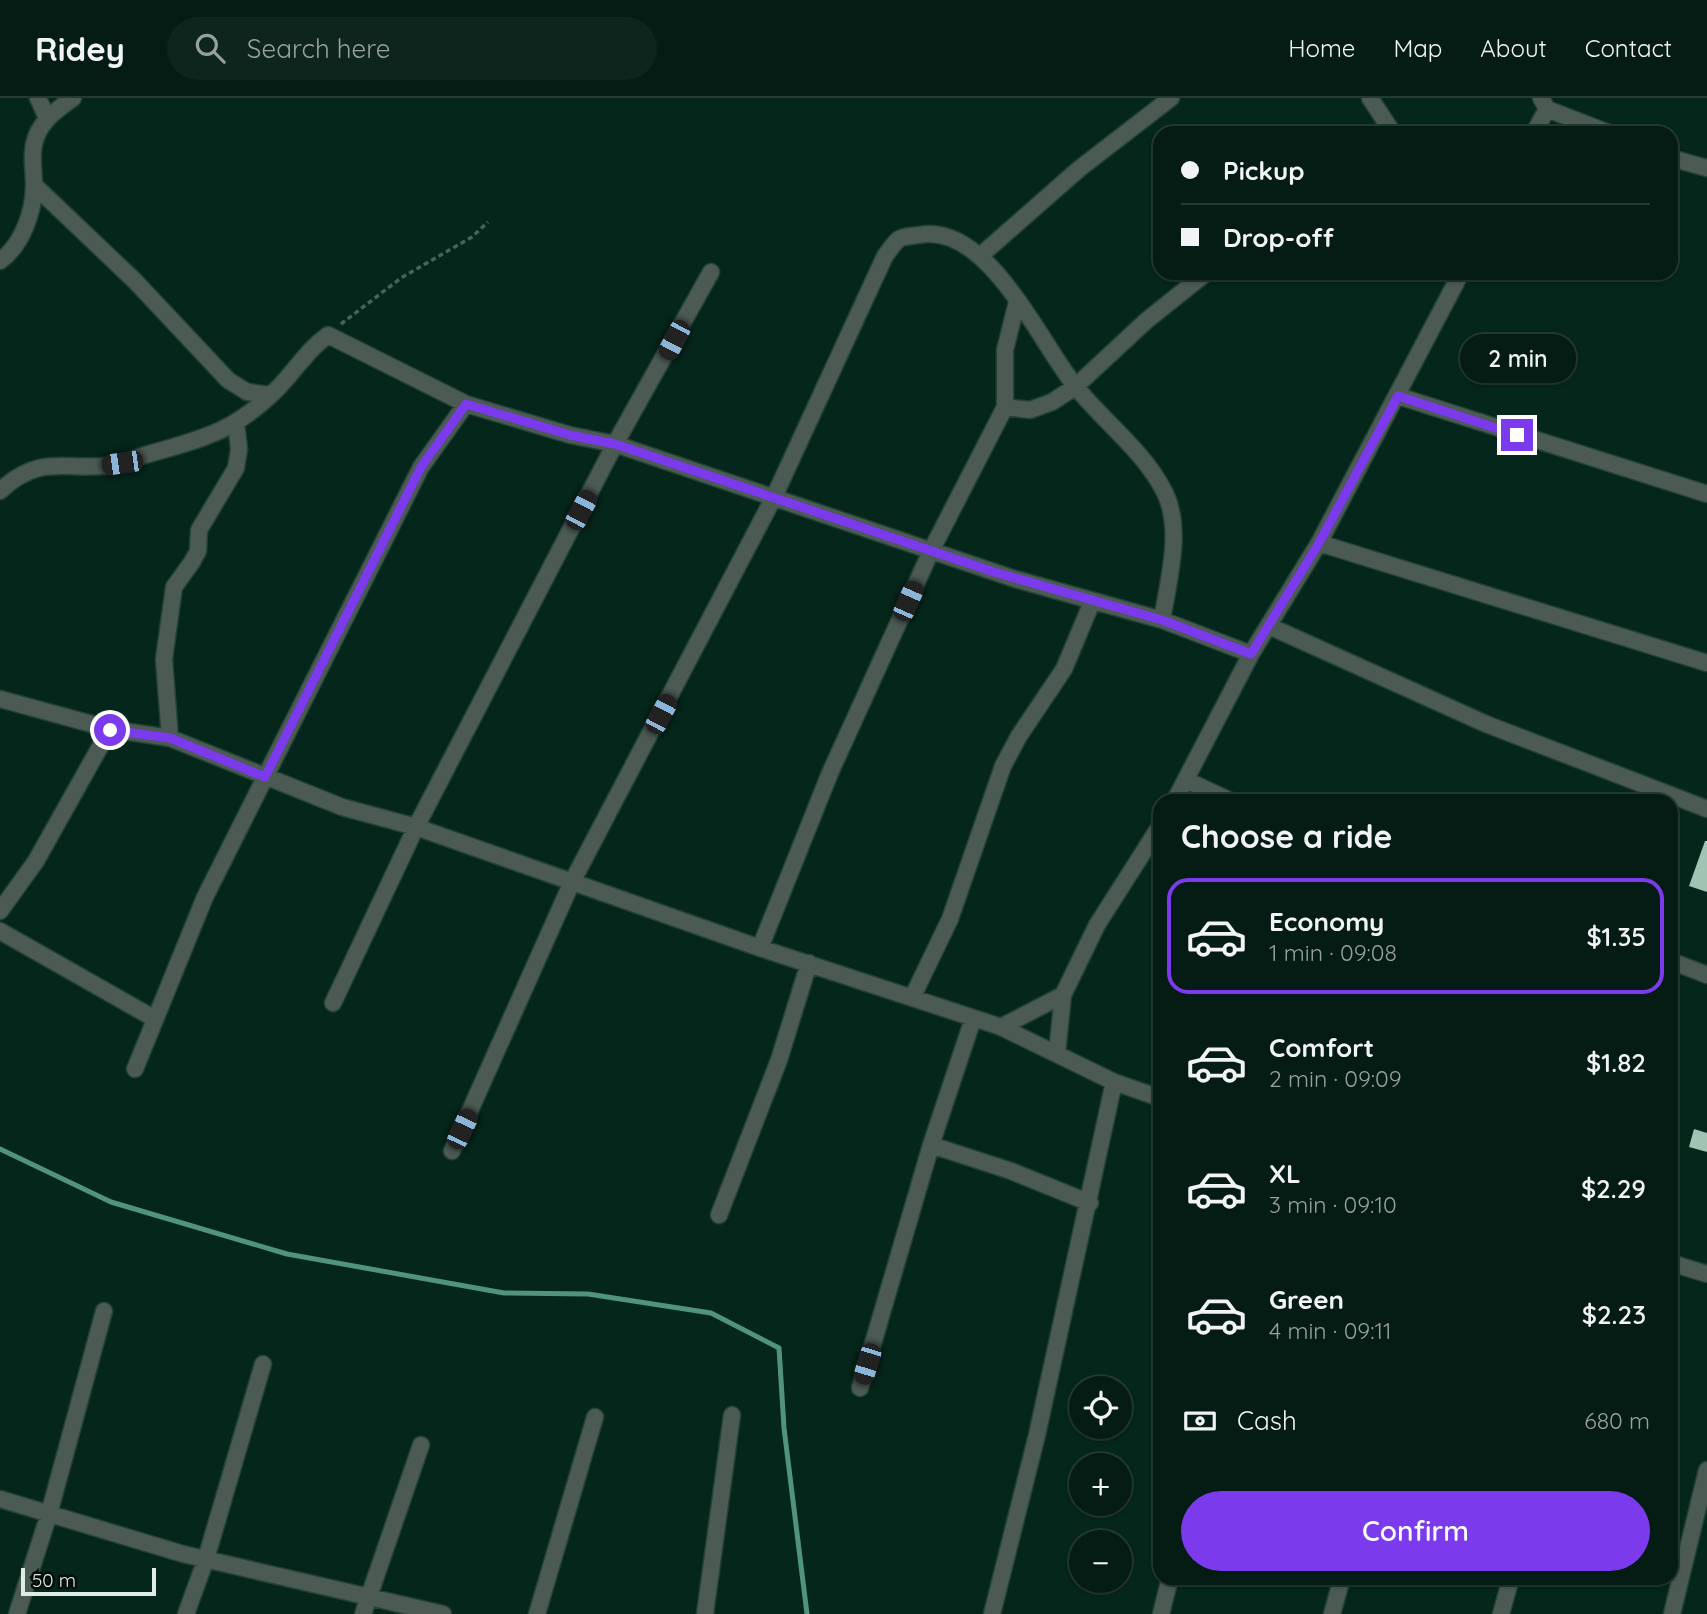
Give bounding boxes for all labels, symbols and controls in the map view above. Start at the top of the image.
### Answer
search box [167,17,657,80]
text: Ridey [35,28,125,69]
icon: search [191,29,229,67]
text: Search here [247,32,390,65]
text: Home [1288,33,1355,63]
text: Map [1393,33,1442,63]
text: About [1480,33,1547,63]
text: Contact [1585,33,1672,63]
text: Pickup [1223,154,1305,187]
text: Drop-off [1223,221,1334,254]
car [655,317,694,363]
callout: 2 min [1459,334,1575,382]
text: 2 min [1488,344,1548,373]
route end [1501,419,1533,451]
car [100,450,145,476]
car [562,487,601,533]
car [890,578,927,624]
car [642,691,681,737]
route start [94,714,126,746]
text: Choose a ride [1181,816,1393,856]
icon: car [1185,905,1248,968]
text: Economy [1269,905,1384,938]
text: $1.35 [1586,920,1646,953]
text: 1 min · 09:08 [1269,938,1397,967]
icon: car [1185,1031,1248,1094]
text: Comfort [1269,1031,1374,1064]
text: $1.82 [1586,1046,1646,1079]
text: 2 min · 09:09 [1269,1064,1402,1093]
car [444,1106,481,1152]
icon: car [1185,1157,1248,1220]
text: XL [1269,1157,1301,1190]
text: $2.29 [1581,1172,1646,1205]
text: 3 min · 09:10 [1269,1190,1397,1219]
icon: car [1185,1283,1248,1346]
text: Green [1269,1283,1344,1316]
text: $2.23 [1582,1298,1646,1331]
text: 4 min · 09:11 [1269,1316,1391,1345]
car [851,1341,884,1387]
map controls [1069,1376,1132,1593]
button: locate [1069,1376,1132,1439]
icon: cash [1181,1402,1219,1440]
text: Cash [1237,1404,1297,1437]
text: 680 m [1584,1406,1650,1435]
button: + [1069,1453,1132,1516]
button: Confirm [1181,1491,1650,1571]
button: − [1069,1530,1132,1593]
scale bar [21,1565,156,1597]
text: 50 m [32,1568,76,1592]

